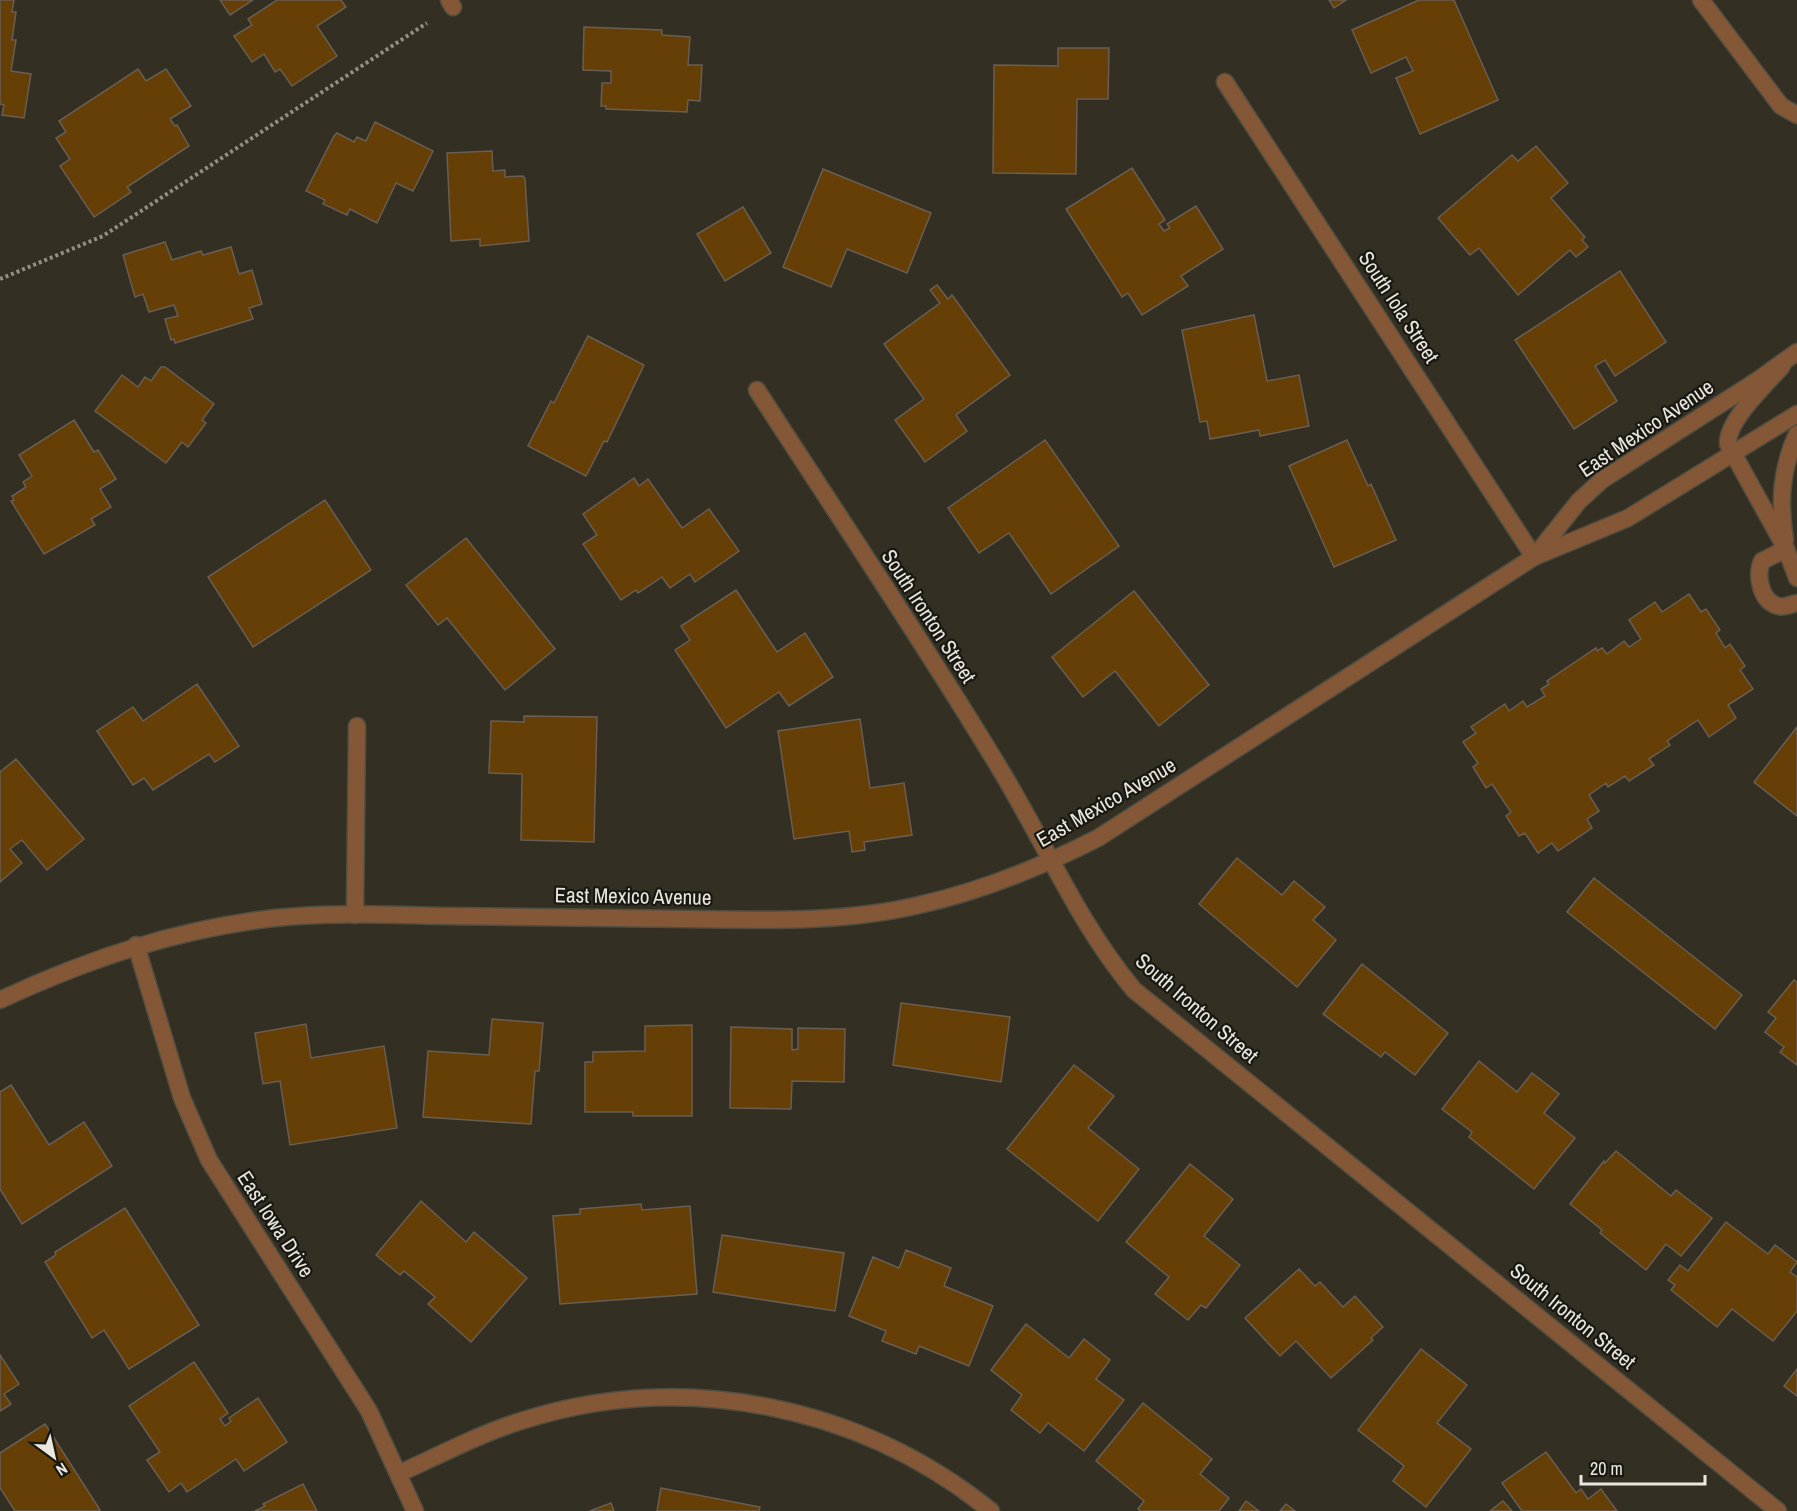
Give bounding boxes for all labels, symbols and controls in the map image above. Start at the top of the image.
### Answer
street label: South Iola Street [1352,245,1446,369]
street label: East Mexico Avenue [1573,372,1719,484]
street label: South Ironton Street [875,543,983,689]
street label: East Mexico Avenue [1031,750,1181,854]
street label: East Mexico Avenue [554,880,712,912]
street label: South Ironton Street [1129,946,1265,1070]
street label: East Iowa Drive [231,1165,321,1283]
street label: South Ironton Street [1504,1256,1642,1376]
north arrow [24,1427,84,1487]
scale bar [1581,1448,1706,1486]
text: 20 m [1590,1456,1623,1481]
text: N [52,1458,72,1481]

